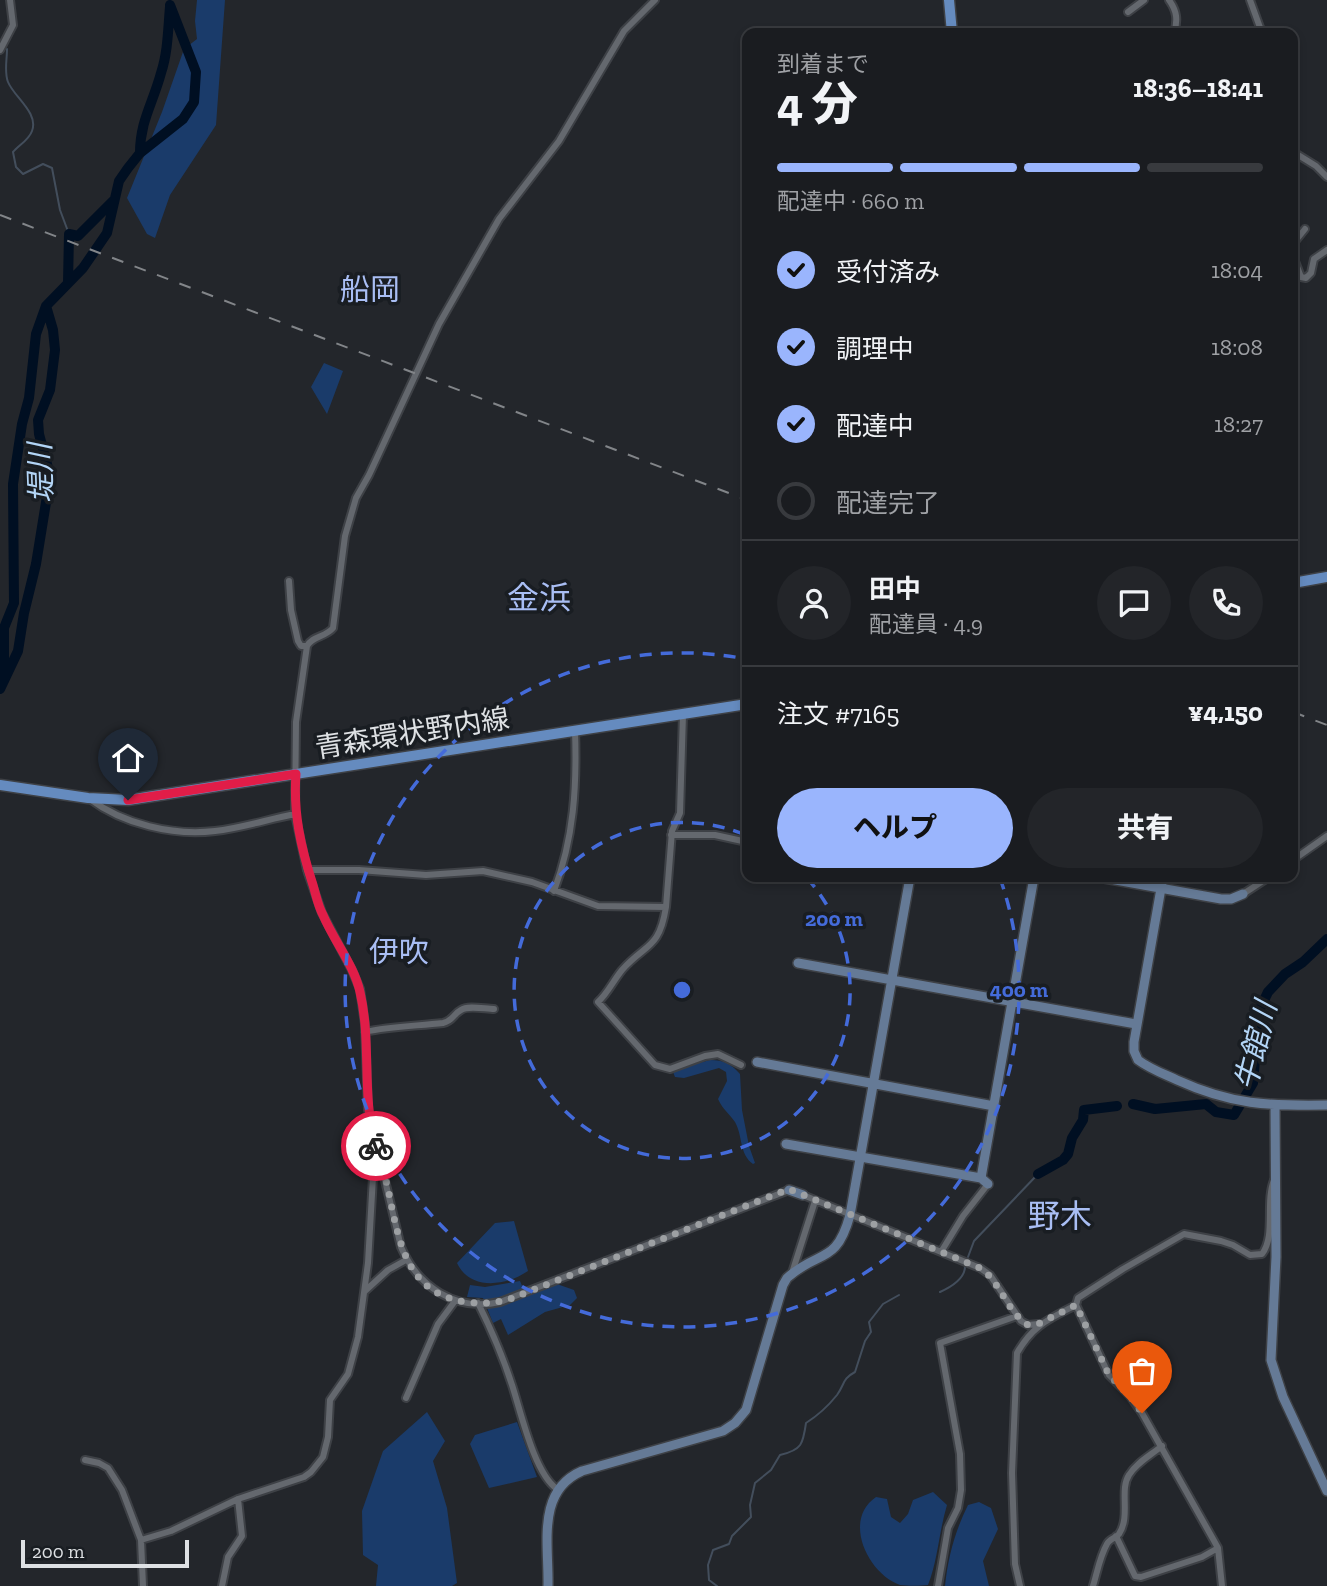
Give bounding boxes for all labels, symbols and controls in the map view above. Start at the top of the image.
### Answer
text: 到着まで [777,50,869,78]
text: 18:36–18:41 [1133,72,1263,104]
text: 4 分 [777,77,858,132]
text: 配達中 · 660 m [777,187,924,215]
icon: check [777,251,815,289]
text: 受付済み [836,256,940,288]
text: 18:04 [1211,256,1263,284]
district label: 船岡 [340,272,400,308]
icon: check [777,328,815,366]
text: 調理中 [836,333,914,365]
text: 18:08 [1211,333,1263,361]
icon: check [777,405,815,443]
text: 配達中 [836,410,914,442]
text: 18:27 [1214,410,1263,438]
water label: 堤川 [22,439,60,504]
text: 配達完了 [836,487,940,519]
button: person [777,566,851,640]
button: chat [1097,566,1171,640]
button: phone [1189,566,1263,640]
text: 田中 [869,573,921,605]
district label: 金浜 [507,579,571,617]
text: 配達員 · 4.9 [869,610,983,638]
text: ¥4,150 [1188,696,1263,728]
text: 注文 #7165 [777,698,900,730]
street label: 青森環状野内線 [313,701,511,765]
pin [98,728,158,800]
icon: home [109,739,147,777]
button: ヘルプ [777,788,1013,868]
button: 共有 [1027,788,1263,868]
text: 200 m [805,906,863,931]
district label: 伊吹 [369,934,429,970]
text: 400 m [990,977,1049,1002]
centre of rings [670,978,694,1002]
water label: 牛館川 [1228,995,1285,1094]
courier [341,1111,411,1181]
icon: bike [357,1127,395,1165]
district label: 野木 [1028,1197,1092,1235]
pin [1112,1341,1172,1413]
icon: bag [1123,1352,1161,1390]
scale bar [21,1537,189,1569]
text: 200 m [32,1540,84,1563]

